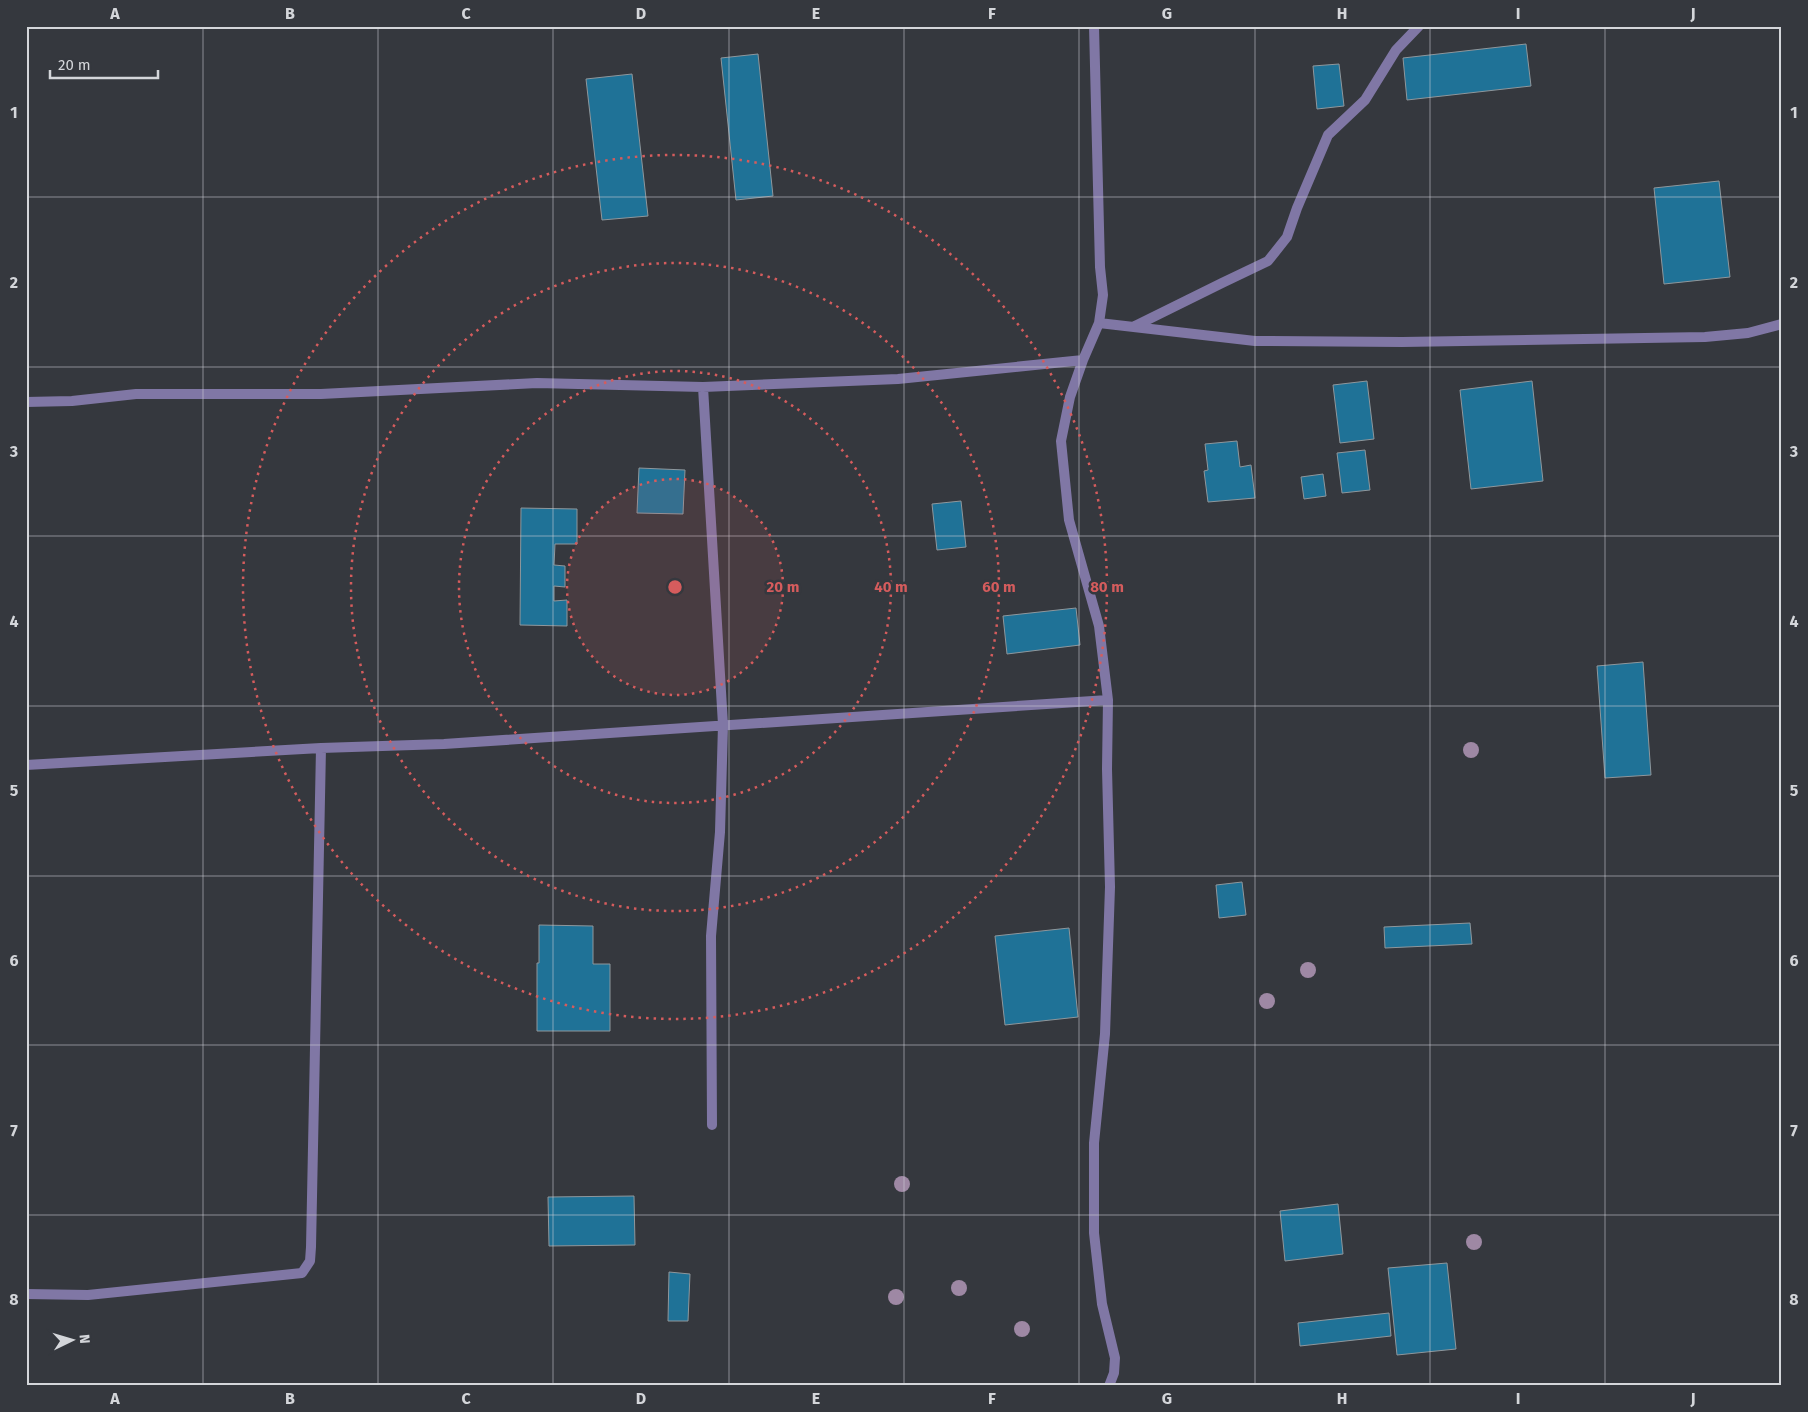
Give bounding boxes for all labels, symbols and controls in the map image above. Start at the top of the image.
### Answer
text: A [109,4,120,23]
text: B [285,4,295,23]
text: C [461,4,471,23]
text: D [636,4,646,23]
text: E [812,4,820,23]
text: F [988,4,996,23]
text: G [1162,4,1172,23]
text: H [1337,4,1347,23]
text: I [1516,4,1520,23]
text: J [1689,4,1696,23]
scale bar [50,48,158,80]
text: 20 m [58,56,91,74]
text: 1 [10,103,18,122]
text: 1 [1790,103,1798,122]
text: 2 [10,273,18,292]
text: 2 [1790,273,1798,292]
text: 3 [9,442,18,461]
text: 3 [1789,442,1798,461]
centre of rings [666,578,684,596]
text: 20 m [767,578,799,596]
text: 40 m [874,578,908,596]
text: 60 m [982,578,1016,596]
text: 80 m [1090,578,1124,596]
text: 4 [9,612,19,631]
text: 4 [1789,612,1799,631]
text: 5 [10,781,19,800]
text: 5 [1790,781,1799,800]
text: 6 [9,951,19,970]
text: 6 [1789,951,1799,970]
text: 7 [10,1121,18,1140]
text: 7 [1790,1121,1798,1140]
text: 8 [9,1290,19,1309]
text: 8 [1789,1290,1799,1309]
north arrow [48,1314,98,1364]
text: N [76,1334,93,1344]
text: A [109,1389,120,1408]
text: B [285,1389,295,1408]
text: C [461,1389,471,1408]
text: D [636,1389,646,1408]
text: E [812,1389,820,1408]
text: F [988,1389,996,1408]
text: G [1162,1389,1172,1408]
text: H [1337,1389,1347,1408]
text: I [1516,1389,1520,1408]
text: J [1689,1389,1696,1408]

